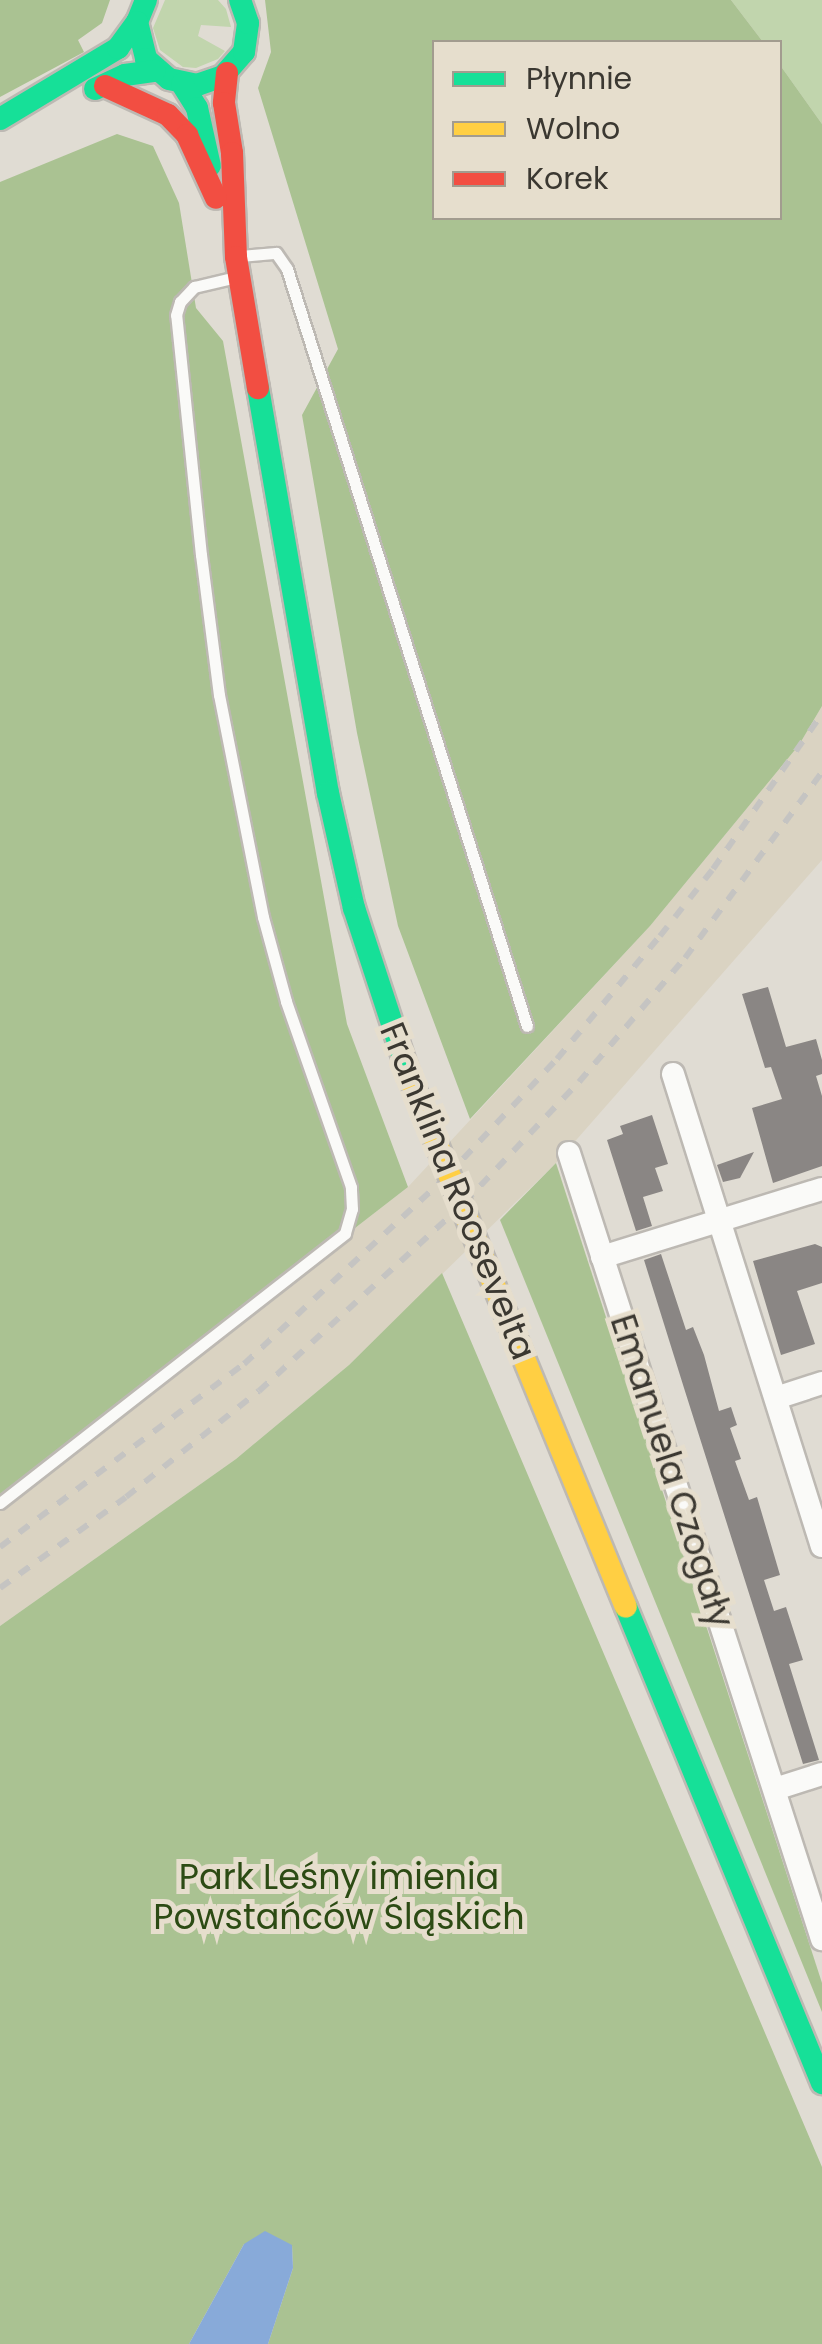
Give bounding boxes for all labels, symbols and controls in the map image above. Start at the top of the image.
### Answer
legend [432,40,782,220]
text: Płynnie [526,57,632,100]
text: Wolno [526,107,620,150]
text: Korek [526,157,608,200]
street label: Franklina Roosevelta [371,1016,545,1366]
street label: Emanuela Czogały [602,1309,742,1633]
park label: Park Leśny imienia Powstańców Śląskich [153,1856,525,1938]

